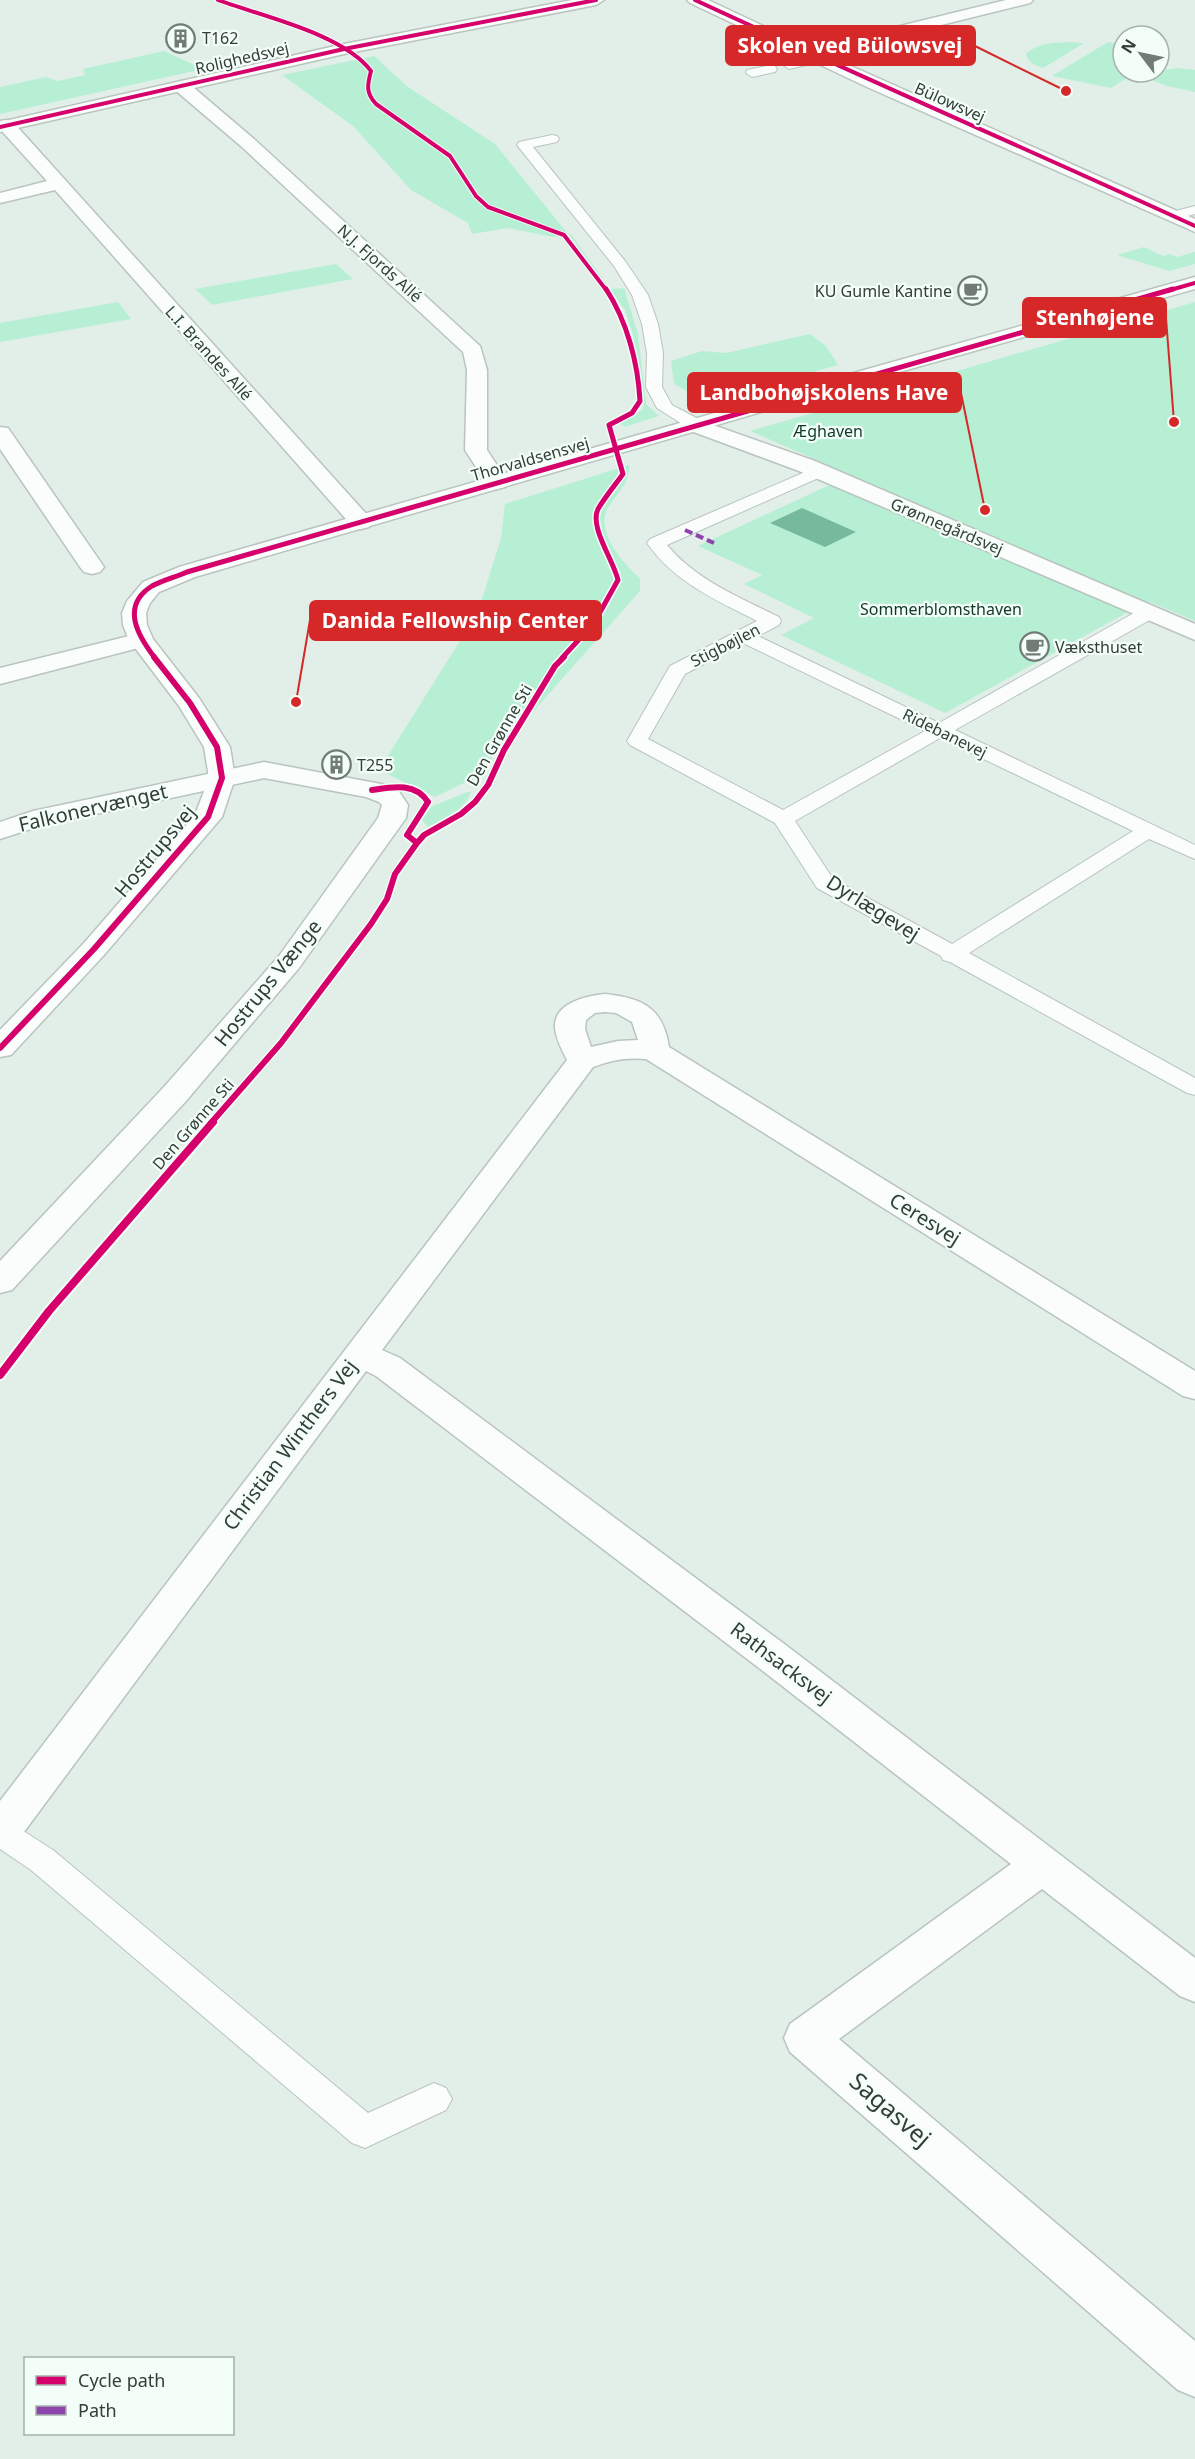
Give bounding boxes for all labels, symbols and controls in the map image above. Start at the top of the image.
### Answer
building icon: T162 [165,22,197,54]
north arrow [1111,24,1171,84]
callout: Skolen ved Bülowsvej [726,26,975,65]
place label: T162 [202,27,238,49]
text: Skolen ved Bülowsvej [738,31,962,59]
text: N [1116,35,1141,57]
street label: Rolighedsvej [193,37,291,79]
street label: Bülowsvej [911,77,989,127]
street label: N.J. Fjords Allé [333,219,427,307]
cafe icon: KU Gumle Kantine [957,275,989,307]
place label: KU Gumle Kantine [815,280,952,302]
callout: Stenhøjene [1023,298,1166,337]
street label: L.I. Brandes Allé [161,301,257,405]
text: Stenhøjene [1036,303,1154,331]
callout: Landbohøjskolens Have [688,373,961,412]
text: Landbohøjskolens Have [700,378,948,406]
park label: Æghaven [792,420,863,442]
street label: Thorvaldsensvej [468,432,592,486]
street label: Grønnegårdsvej [887,492,1007,560]
park label: Sommerblomsthaven [860,598,1022,620]
callout: Danida Fellowship Center [310,601,601,640]
text: Danida Fellowship Center [322,606,589,634]
street label: Stigbøjlen [686,618,764,672]
cafe icon: Væksthuset [1018,631,1050,663]
place label: Væksthuset [1055,636,1143,658]
street label: Den Grønne Sti [461,680,537,790]
street label: Ridebanevej [899,703,991,763]
building icon: T255 [320,749,352,781]
place label: T255 [357,754,393,776]
street label: Falkonervænget [16,777,170,838]
street label: Hostrupsvej [108,799,201,903]
street label: Dyrlægevej [821,868,925,947]
street label: Hostrups Vænge [208,913,327,1052]
street label: Den Grønne Sti [147,1074,239,1174]
street label: Ceresvej [885,1186,966,1251]
street label: Christian Winthers Vej [216,1354,363,1536]
street label: Rathsacksvej [725,1616,838,1710]
street label: Sagasvej [843,2064,939,2154]
legend [24,2357,234,2435]
text: Cycle path [78,2368,165,2392]
text: Path [78,2398,117,2422]

